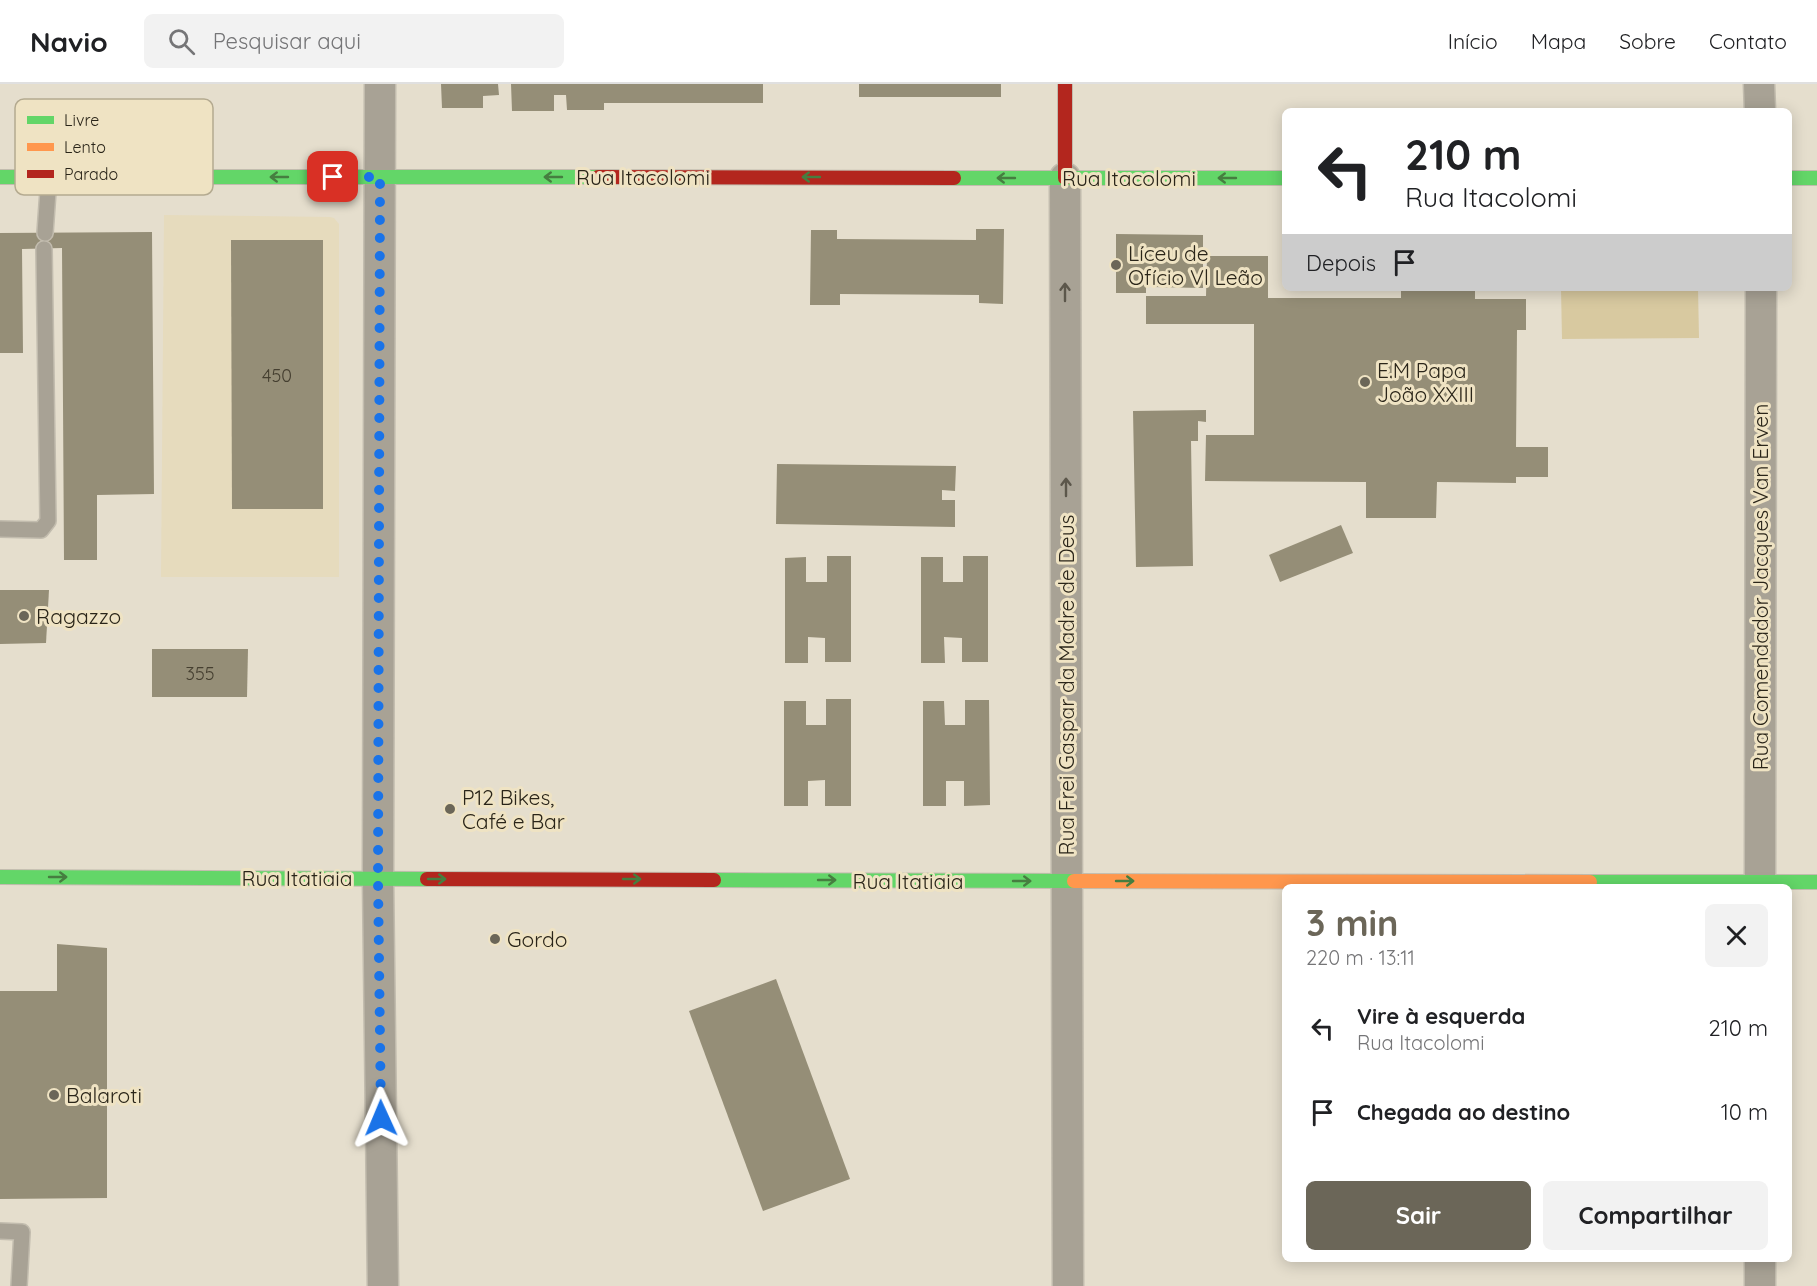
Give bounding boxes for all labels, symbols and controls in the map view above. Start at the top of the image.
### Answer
search box [144,14,564,68]
text: Navio [30,24,108,59]
icon: search [165,25,198,58]
text: Pesquisar aqui [213,27,361,55]
text: Início [1448,28,1498,54]
text: Mapa [1531,28,1586,54]
text: Sobre [1619,28,1676,54]
text: Contato [1709,28,1787,54]
legend [15,99,213,195]
text: Livre [64,110,99,130]
text: 210 m [1405,128,1522,181]
icon: left [1306,132,1384,210]
text: Lento [64,137,106,157]
pin [307,151,358,202]
icon: arrive [316,160,349,193]
text: Parado [64,164,118,184]
street label: Rua Itacolomi [576,164,710,190]
street label: Rua Itacolomi [1062,165,1196,191]
one-way arrow [270,171,290,183]
one-way arrow [544,171,564,183]
one-way arrow [802,172,822,183]
one-way arrow [997,172,1017,184]
one-way arrow [1218,172,1238,184]
text: Rua Itacolomi [1405,180,1577,214]
place label: Líceu de Ofício Vl Leão [1128,240,1263,290]
icon: arrive [1388,246,1421,279]
text: Depois [1306,249,1376,277]
marker: Líceu de Ofício Vl Leão [1109,258,1123,272]
one-way arrow [1059,282,1071,302]
place label: E.M Papa João XXIII [1377,357,1474,407]
house number: 450 [262,364,292,387]
marker: E.M Papa João XXIII [1358,375,1372,389]
street label: Rua Comendador Jacques Van Erven [1747,404,1773,770]
one-way arrow [1060,477,1072,497]
street label: Rua Frei Gaspar da Madre de Deus [1053,515,1079,855]
place label: Ragazzo [36,603,121,629]
marker: Ragazzo [17,609,31,623]
house number: 355 [185,662,215,685]
place label: P12 Bikes, Café e Bar [462,784,565,834]
marker: P12 Bikes, Café e Bar [443,802,457,816]
street label: Rua Itatiaia [242,865,352,891]
street label: Rua Itatiaia [853,868,963,894]
one-way arrow [48,871,68,883]
one-way arrow [426,873,446,885]
one-way arrow [621,874,641,885]
one-way arrow [816,874,836,886]
one-way arrow [1011,875,1031,887]
one-way arrow [1115,875,1135,887]
text: 3 min [1306,900,1399,945]
button: close [1705,904,1768,967]
place label: Gordo [507,926,567,952]
marker: Gordo [488,932,502,946]
text: 220 m · 13:11 [1306,945,1415,970]
text: Vire à esquerda [1357,1002,1525,1030]
icon: left [1306,1012,1339,1045]
text: 210 m [1709,1014,1768,1042]
text: Rua Itacolomi [1357,1030,1485,1055]
place label: Balaroti [66,1082,142,1108]
position arrow [349,1086,413,1150]
marker: Balaroti [47,1088,61,1102]
icon: arrive [1306,1096,1339,1129]
text: Chegada ao destino [1357,1098,1570,1126]
text: 10 m [1721,1098,1768,1126]
button: Sair [1306,1181,1531,1250]
button: Compartilhar [1543,1181,1768,1250]

